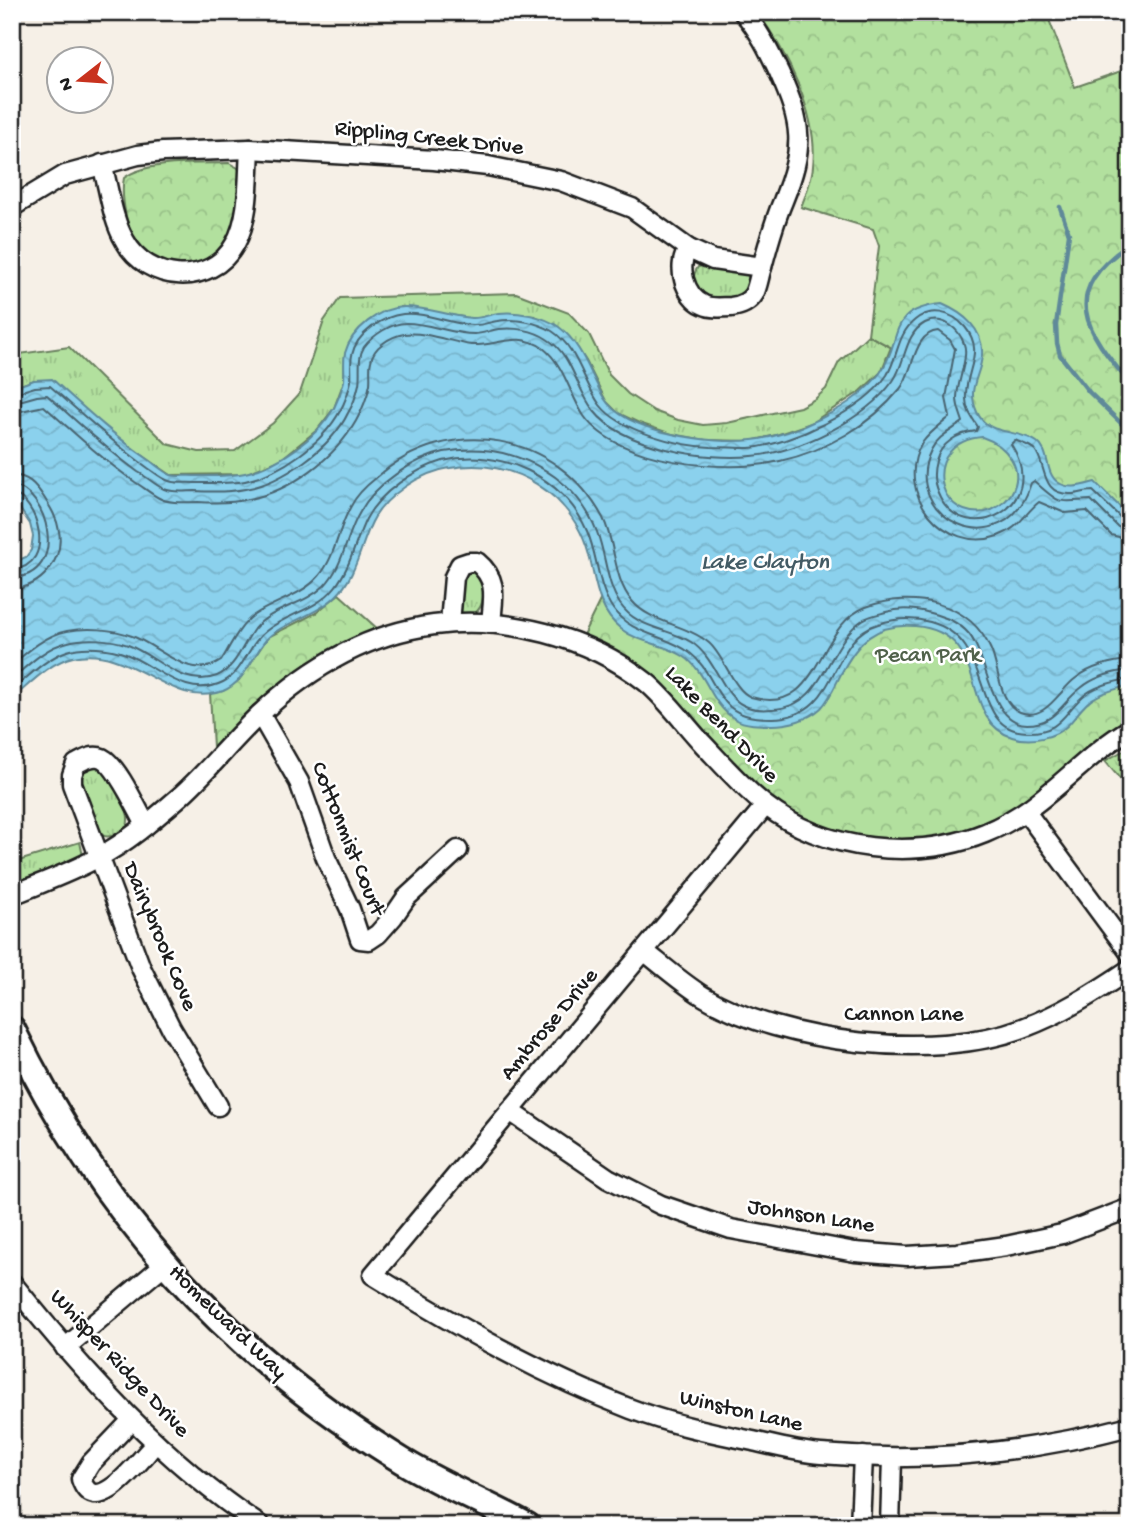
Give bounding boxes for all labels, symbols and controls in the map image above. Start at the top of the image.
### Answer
north arrow [46,46,116,116]
text: N [54,75,80,93]
street label: Rippling Creek Drive [333,116,526,162]
water label: Lake Clayton [701,549,830,578]
park label: Pecan Park [874,643,983,670]
street label: Lake Bend Drive [658,661,784,790]
street label: Cottonmist Court [304,758,391,921]
street label: Dairybrook Cove [115,857,203,1016]
street label: Ambrose Drive [495,963,605,1087]
street label: Cannon Lane [844,1002,965,1029]
street label: Johnson Lane [746,1194,878,1241]
street label: Homeward Way [162,1260,292,1386]
street label: Whisper Ridge Drive [43,1284,196,1445]
street label: Winston Lane [677,1385,806,1440]

